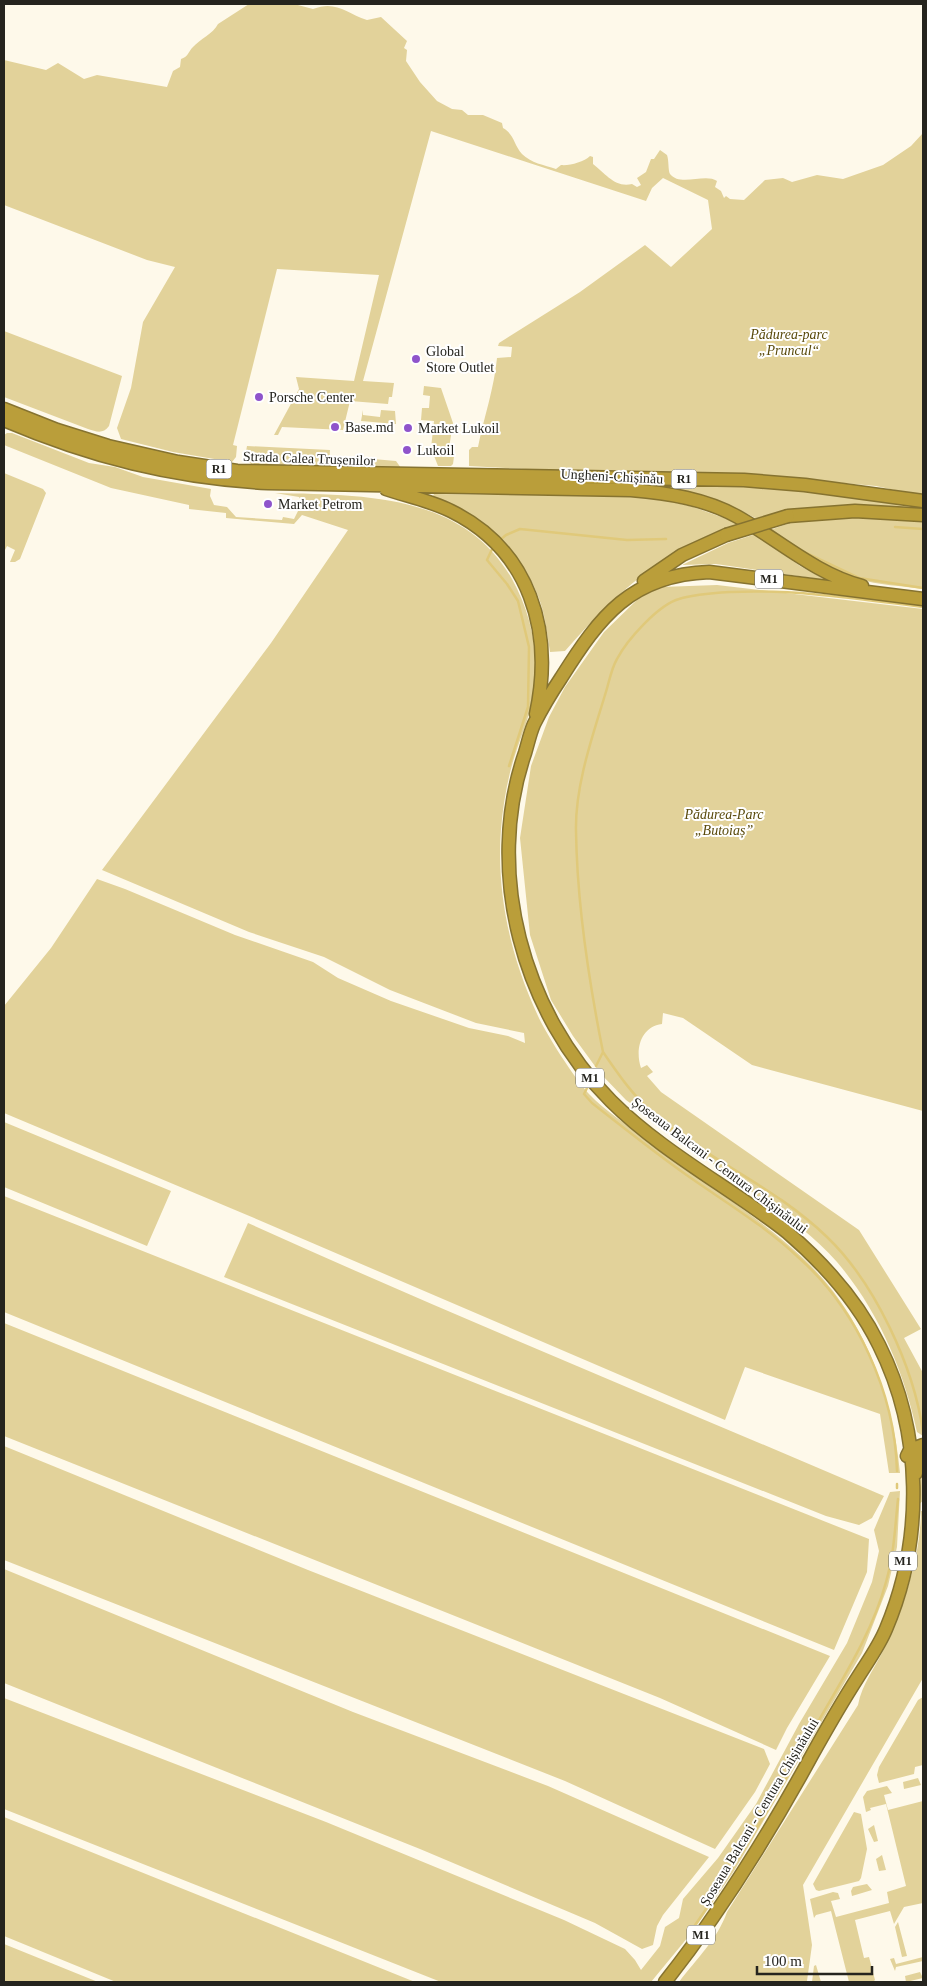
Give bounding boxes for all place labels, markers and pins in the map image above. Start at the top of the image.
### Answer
place label: Global Store Outlet [426,344,494,375]
marker: Global Store Outlet [410,353,422,365]
place label: Porsche Center [269,390,354,405]
marker: Porsche Center [253,391,265,403]
place label: Base.md [345,420,394,435]
marker: Base.md [329,421,341,433]
place label: Market Lukoil [418,421,499,436]
marker: Market Lukoil [402,422,414,434]
place label: Lukoil [417,443,454,458]
marker: Lukoil [401,444,413,456]
place label: Market Petrom [278,497,362,512]
marker: Market Petrom [262,498,274,510]

